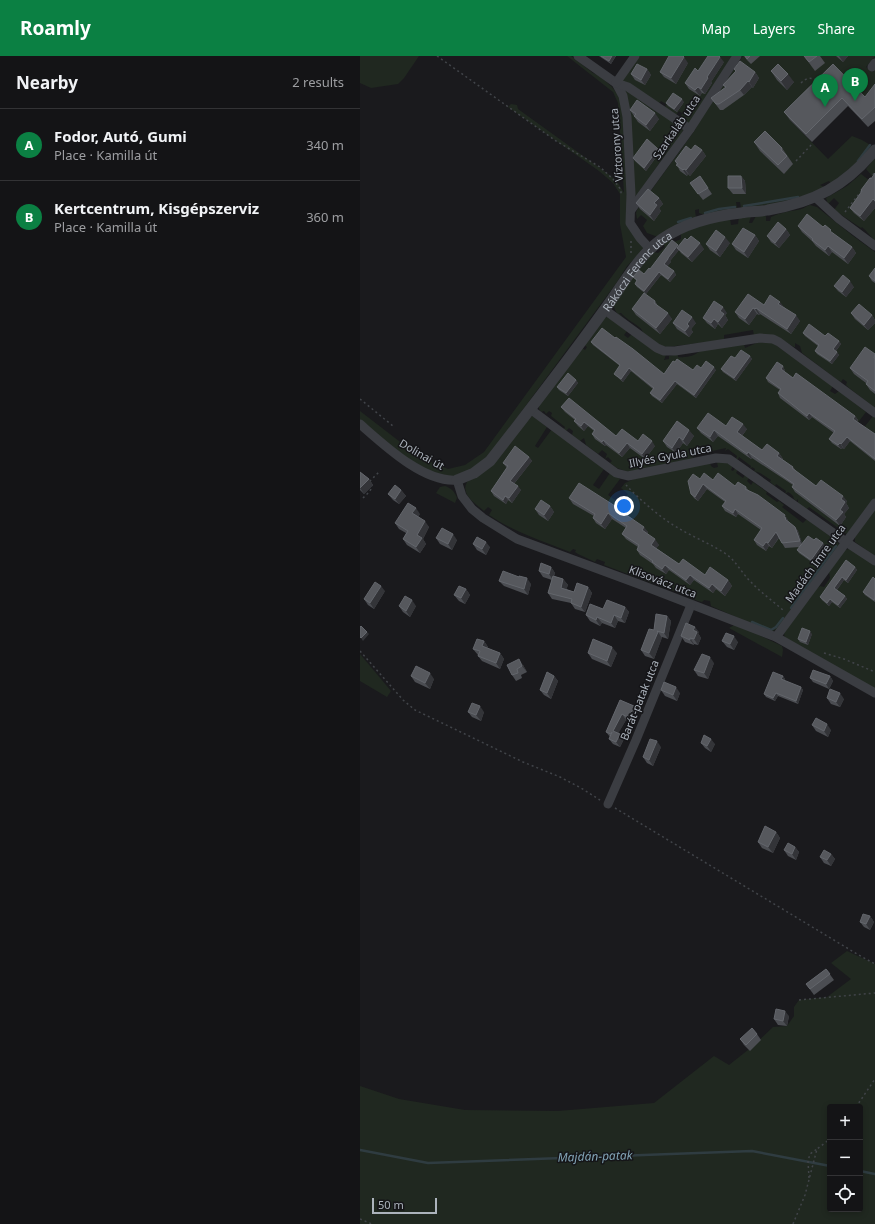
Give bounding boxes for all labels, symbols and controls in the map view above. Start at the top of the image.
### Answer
text: Roamly [20,15,91,41]
text: Map [702,19,731,38]
text: Layers [753,19,795,38]
text: Share [817,19,855,38]
pin: B [842,68,868,101]
text: Nearby [16,71,78,94]
text: 2 results [292,73,344,91]
pin: A [812,74,838,107]
street label: Szarkaláb utca [649,92,703,162]
street label: Víztorony utca [606,108,626,182]
text: Fodor, Autó, Gumi [54,126,187,146]
text: A [25,136,34,154]
text: 340 m [306,136,344,154]
text: Place · Kamilla út [54,146,157,164]
text: Kertcentrum, Kisgépszerviz [54,198,259,218]
text: B [25,208,33,226]
text: 360 m [306,208,344,226]
text: Place · Kamilla út [54,218,157,236]
street label: Rákóczi Ferenc utca [599,227,674,314]
street label: Dolinai út [397,435,447,473]
street label: Illyés Gyula utca [627,440,713,470]
your location [614,496,634,516]
street label: Madách Imre utca [781,521,849,605]
street label: Klisovácz utca [627,561,699,601]
street label: Barát-patak utca [616,658,662,742]
map controls [827,1104,863,1212]
button: + [827,1104,863,1140]
button: − [827,1140,863,1176]
water label: Majdán-patak [557,1146,634,1166]
button: locate [827,1176,863,1212]
scale bar [372,1196,437,1215]
text: 50 m [378,1197,404,1212]

